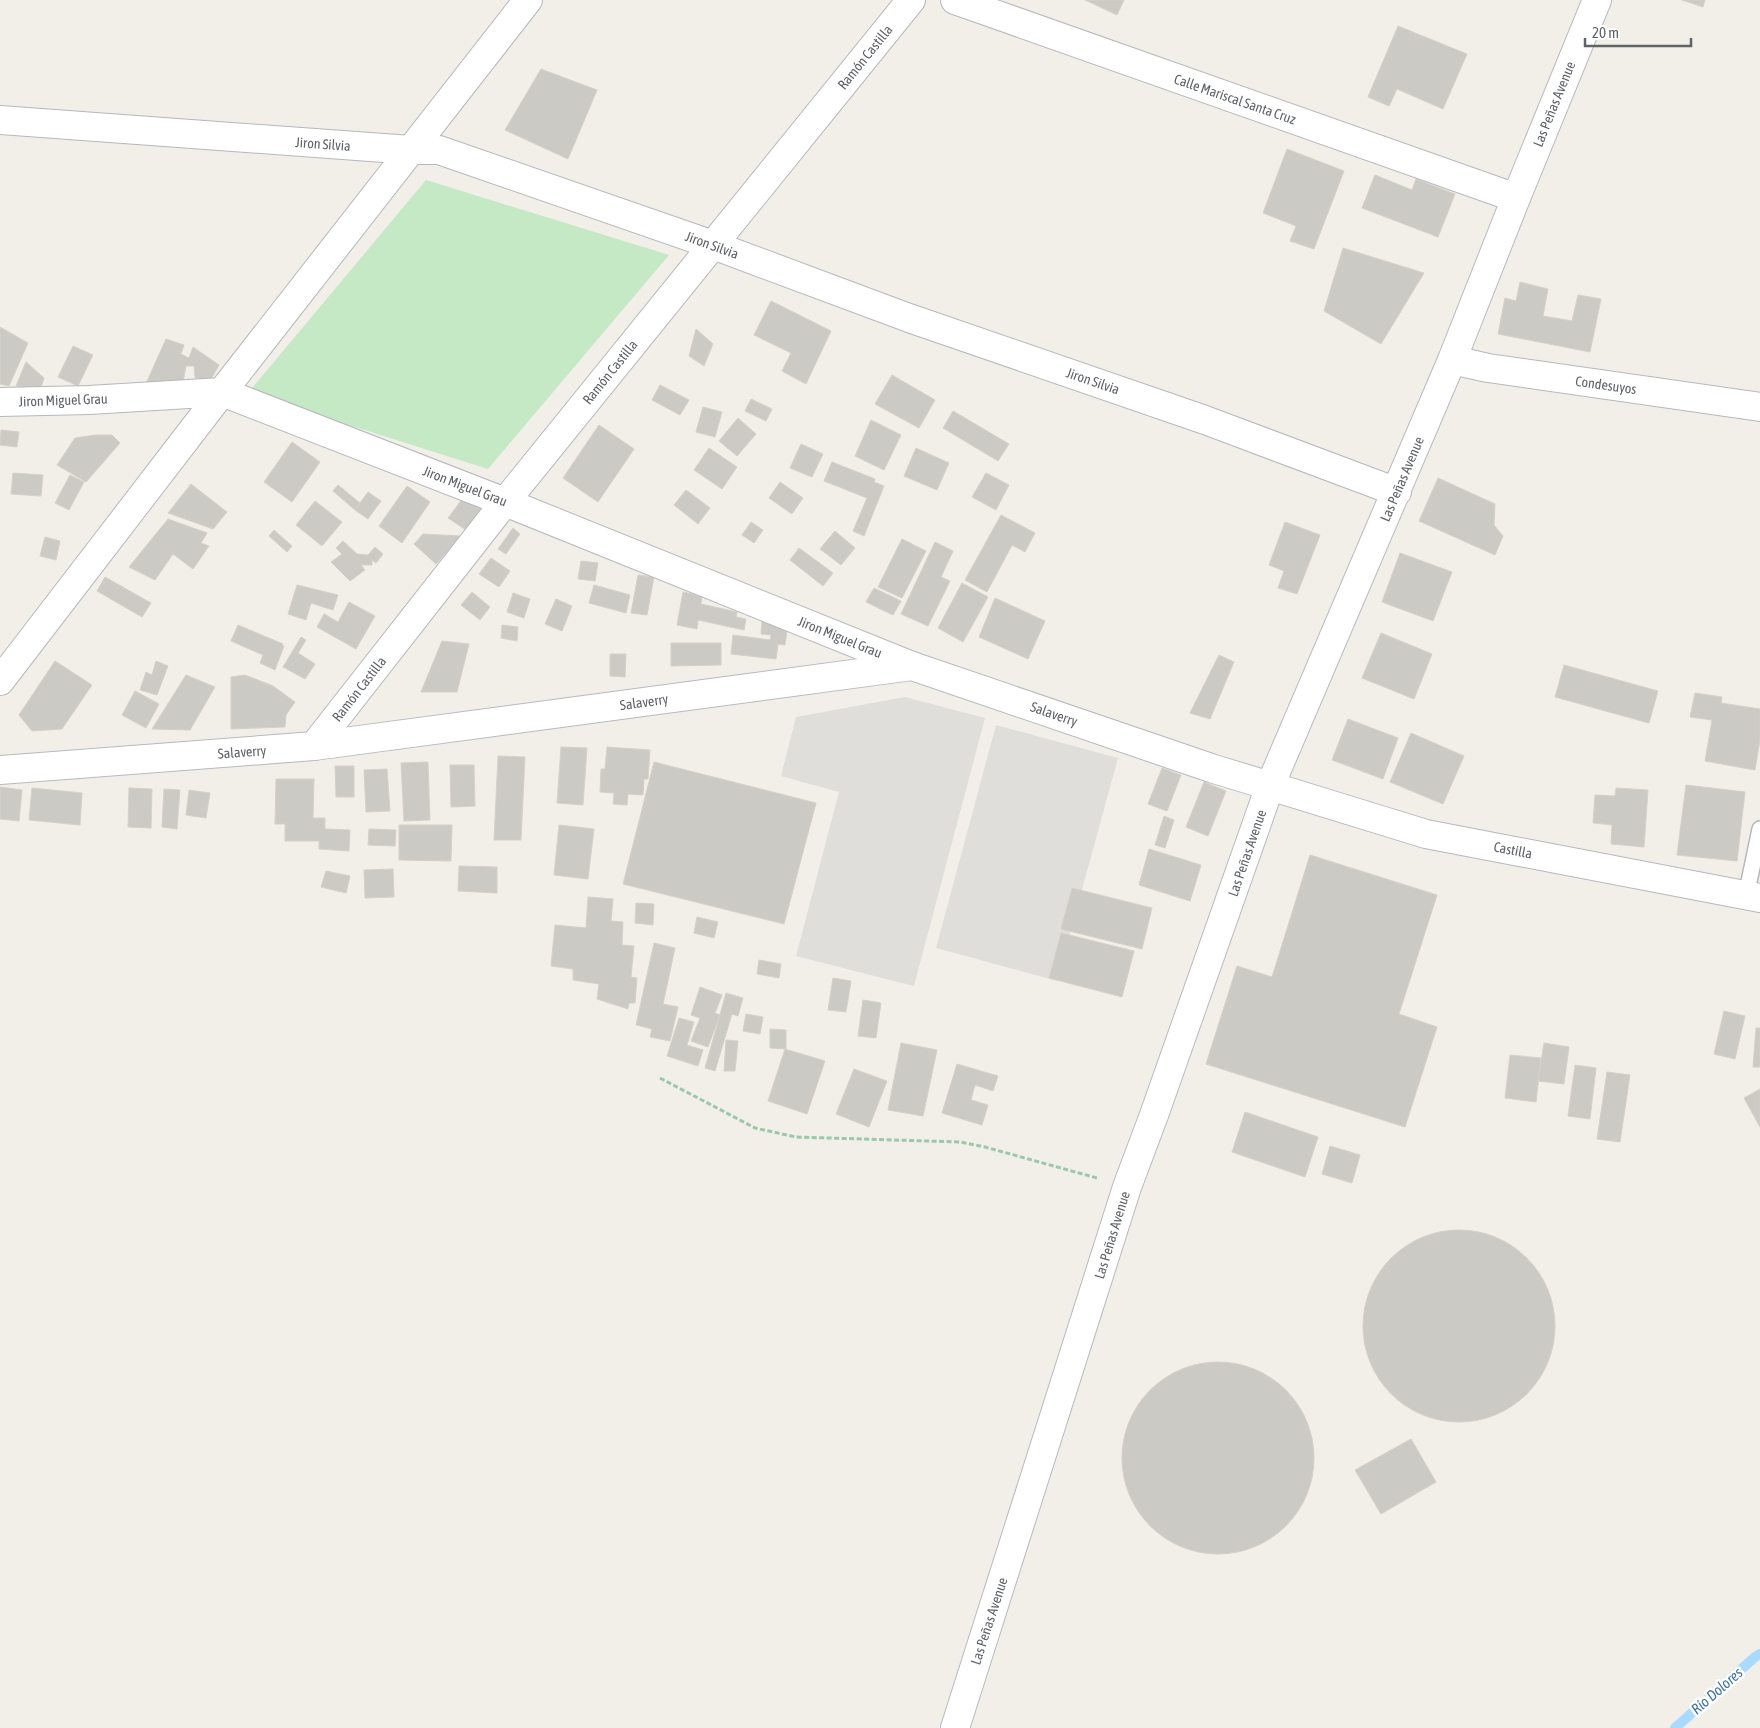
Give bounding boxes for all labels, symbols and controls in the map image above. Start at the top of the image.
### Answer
scale bar [1585,15,1691,47]
street label: Ramón Castilla [834,22,896,92]
text: 20 m [1592,24,1619,41]
street label: Las Peñas Avenue [1530,59,1578,149]
street label: Calle Mariscal Santa Cruz [1172,71,1298,127]
street label: Jiron Silvia [295,134,351,154]
street label: Jiron Silvia [683,228,741,262]
street label: Ramón Castilla [579,337,641,407]
street label: Jiron Silvia [1064,364,1122,398]
street label: Condesuyos [1574,373,1638,397]
street label: Jiron Miguel Grau [18,390,108,410]
street label: Las Peñas Avenue [1377,434,1427,524]
street label: Jiron Miguel Grau [421,463,509,509]
street label: Jiron Miguel Grau [796,613,884,661]
street label: Ramón Castilla [329,653,389,725]
street label: Salaverry [619,691,669,713]
street label: Salaverry [1028,699,1080,730]
street label: Salaverry [217,742,267,762]
street label: Las Peñas Avenue [1225,807,1269,899]
street label: Castilla [1492,838,1534,862]
street label: Las Peñas Avenue [1091,1189,1133,1281]
street label: Las Peñas Avenue [967,1575,1011,1667]
water label: Río Dolores [1688,1664,1746,1718]

